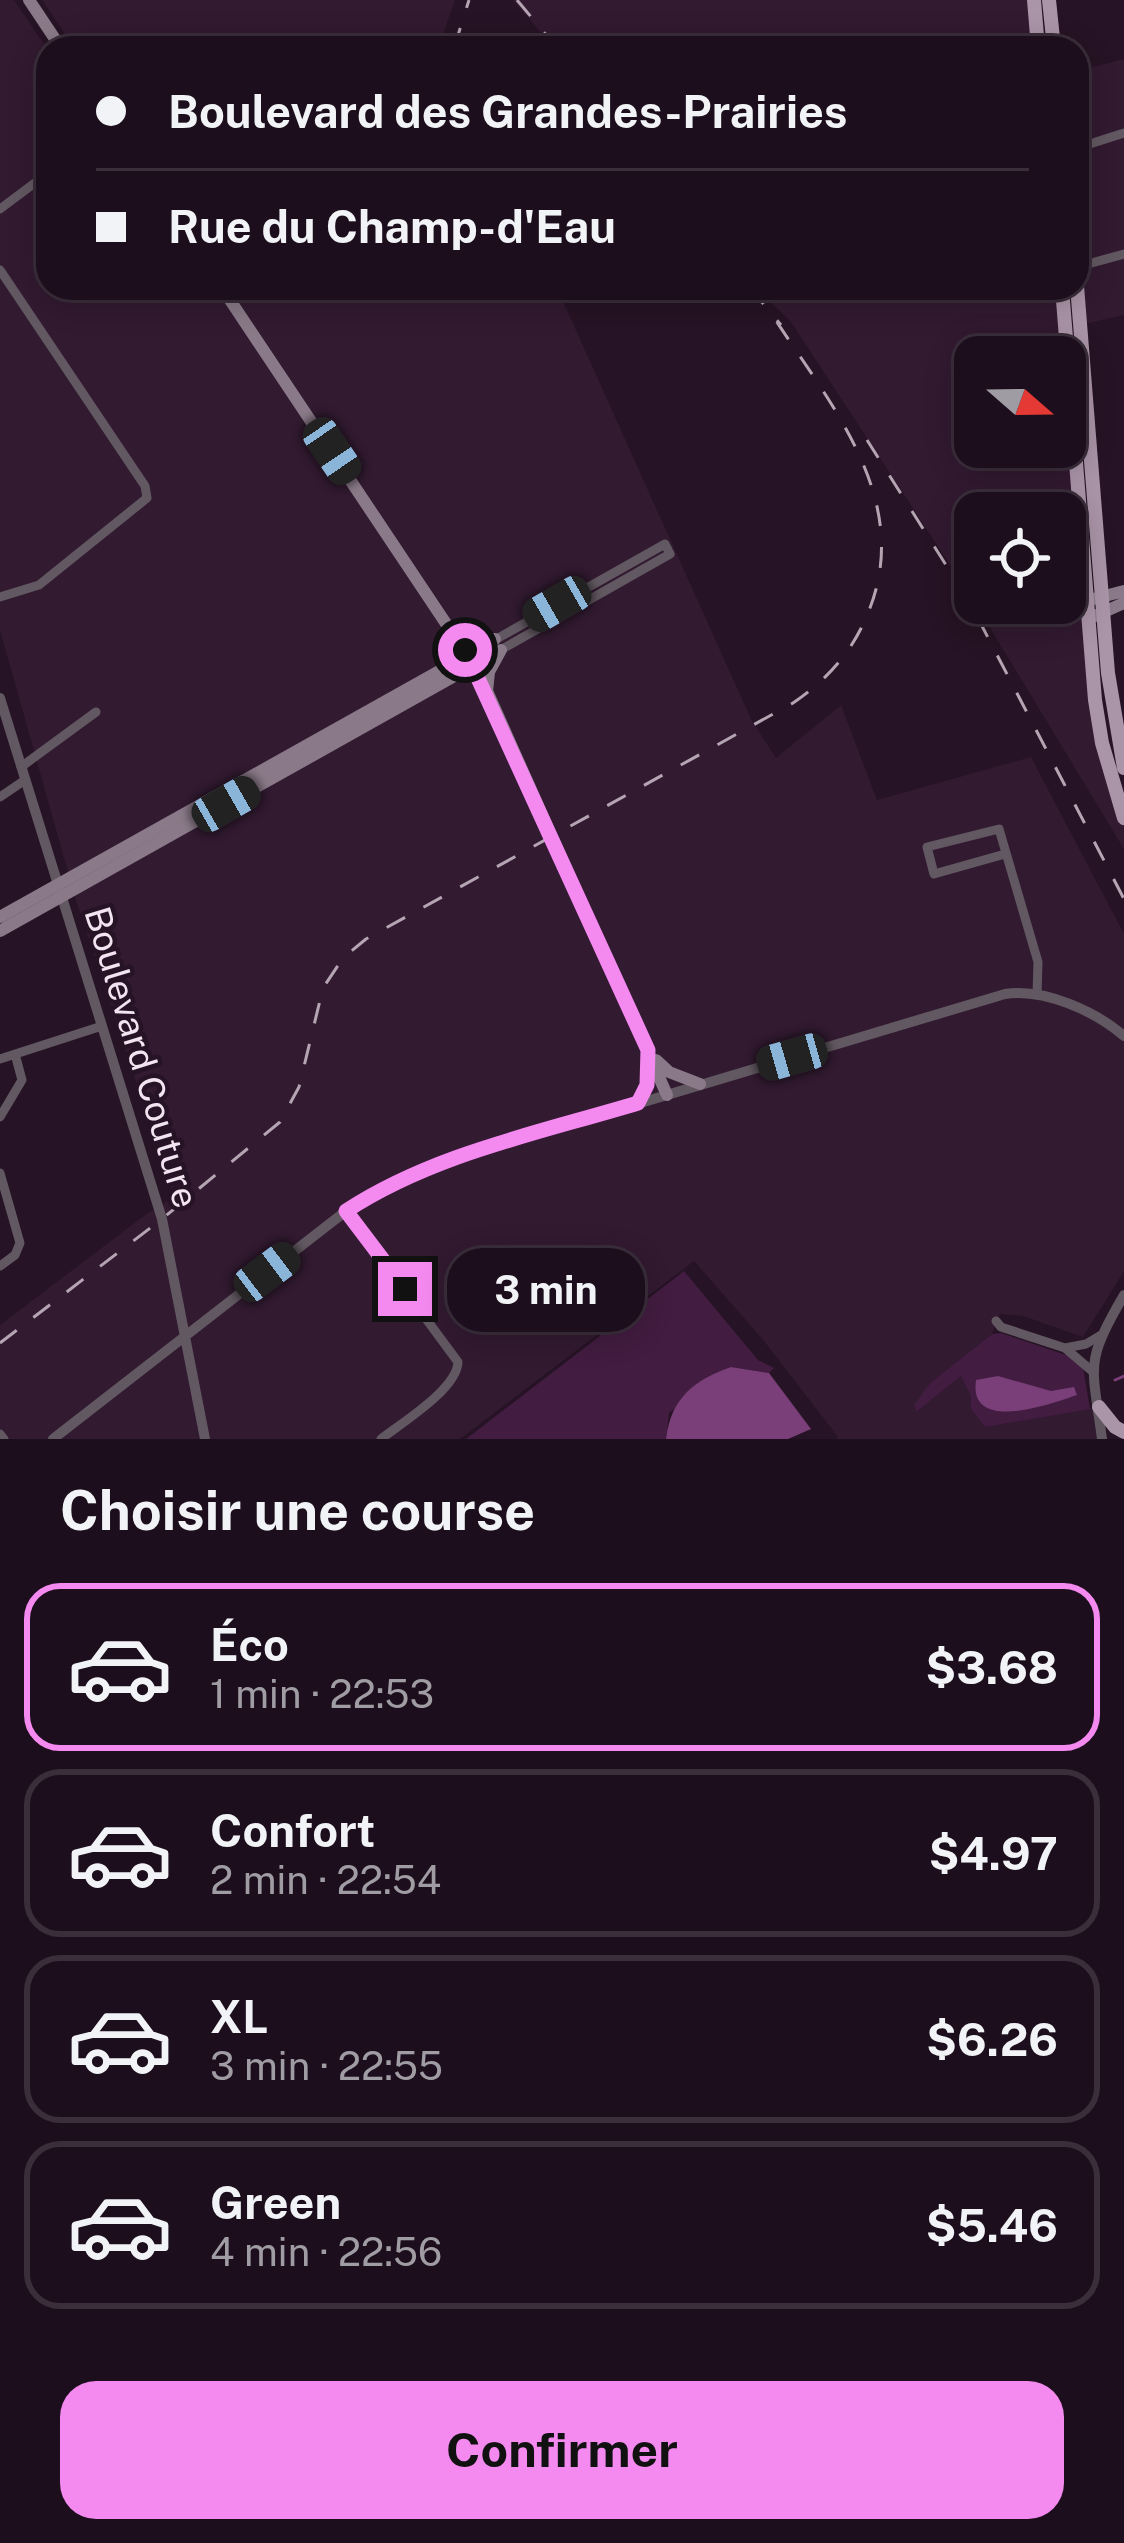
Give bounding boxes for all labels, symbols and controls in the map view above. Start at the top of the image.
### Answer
text: Boulevard des Grandes-Prairies [168,85,848,138]
text: Rue du Champ-d'Eau [168,200,616,253]
north arrow [954,336,1086,468]
map controls [954,336,1086,624]
car [297,411,367,491]
button: locate [954,492,1086,624]
car [517,570,597,638]
route start [438,623,492,677]
car [186,770,266,838]
street label: Boulevard Couture [76,901,208,1213]
car [752,1030,832,1084]
car [227,1236,307,1308]
callout: 3 min [447,1247,645,1331]
route end [378,1262,432,1316]
text: 3 min [494,1267,598,1313]
text: Choisir une course [60,1479,535,1542]
icon: car [66,1613,174,1721]
text: Éco [210,1618,289,1671]
text: $3.68 [926,1641,1058,1694]
text: 1 min · 22:53 [210,1671,434,1717]
icon: car [66,1799,174,1907]
text: Confort [210,1804,375,1857]
text: $4.97 [929,1827,1058,1880]
text: 2 min · 22:54 [210,1857,441,1903]
icon: car [66,1985,174,2093]
text: XL [210,1990,268,2043]
text: $6.26 [926,2013,1058,2066]
text: 3 min · 22:55 [210,2043,443,2089]
icon: car [66,2171,174,2279]
text: Green [210,2176,341,2229]
text: $5.46 [926,2199,1058,2252]
text: 4 min · 22:56 [210,2229,442,2275]
button: Confirmer [60,2381,1064,2519]

